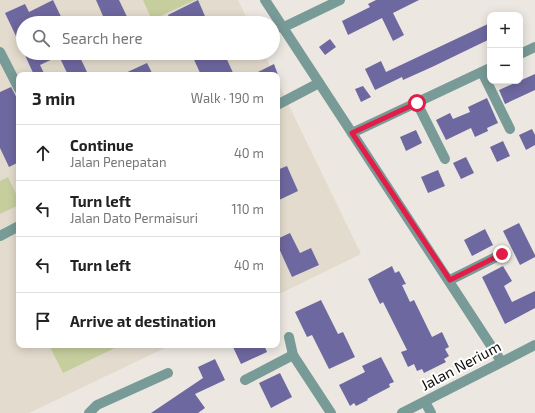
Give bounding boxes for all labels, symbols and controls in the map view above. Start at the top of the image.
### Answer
map controls [487,12,523,84]
button: + [487,12,523,48]
search box [16,16,280,60]
icon: search [30,27,52,49]
text: Search here [62,29,143,47]
button: − [487,48,523,84]
text: 3 min [32,88,75,108]
text: Walk · 190 m [191,90,264,106]
route start [408,94,426,112]
text: Continue [70,136,133,154]
icon: ahead [32,142,54,164]
text: 40 m [234,145,264,161]
text: Jalan Penepatan [70,154,166,170]
text: Turn left [70,192,131,210]
icon: left [32,198,54,220]
text: 110 m [232,201,264,217]
text: Jalan Dato Permaisuri [70,210,198,226]
route end [493,245,511,263]
icon: left [32,254,54,276]
text: Turn left [70,256,131,274]
text: 40 m [234,257,264,273]
icon: arrive [32,310,54,332]
text: Arrive at destination [70,312,216,330]
street label: Jalan Nerium [417,336,504,394]

